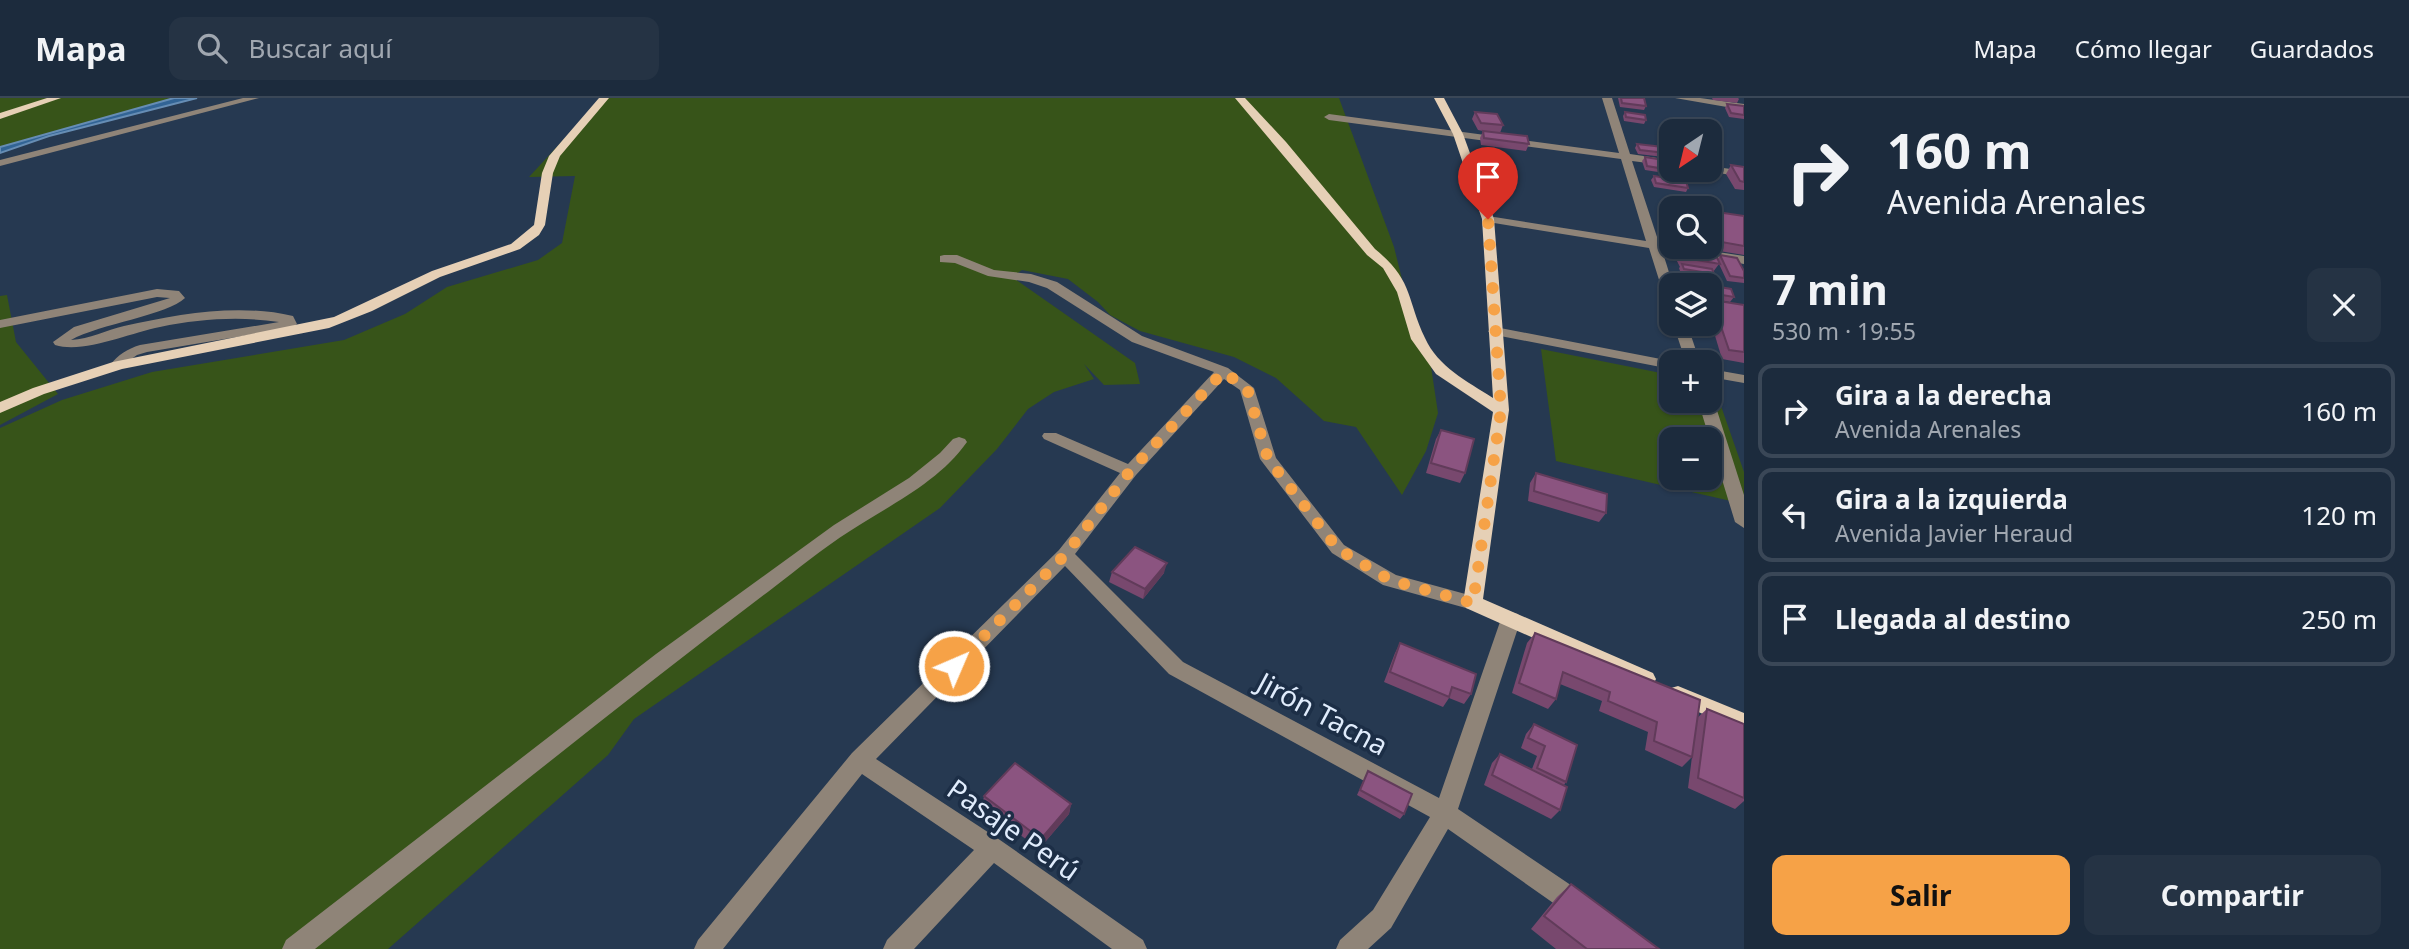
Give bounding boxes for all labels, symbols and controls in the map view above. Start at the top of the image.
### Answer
search box [169,17,659,80]
text: Mapa [35,26,127,71]
icon: search [193,29,231,67]
text: Buscar aquí [249,30,392,66]
text: Mapa [1973,32,2037,65]
text: Cómo llegar [2075,32,2212,65]
text: Guardados [2250,32,2374,65]
text: 160 m [1887,117,2032,183]
north arrow [1659,119,1722,182]
map controls [1659,119,1722,490]
icon: right [1772,126,1863,217]
pin [1458,147,1518,219]
icon: arrive [1469,158,1507,196]
text: Avenida Arenales [1887,180,2146,223]
button: search [1659,196,1722,259]
text: 7 min [1772,260,1888,317]
button: close [2307,268,2381,342]
button: layers [1659,273,1722,336]
text: 530 m · 19:55 [1772,315,1916,347]
button: + [1659,350,1722,413]
text: Gira a la derecha [1835,377,2052,413]
icon: right [1776,392,1814,430]
text: 160 m [2301,393,2377,429]
text: Avenida Arenales [1835,413,2021,445]
button: − [1659,427,1722,490]
text: Gira a la izquierda [1835,481,2068,517]
icon: left [1776,496,1814,534]
text: 120 m [2301,497,2377,533]
text: Avenida Javier Heraud [1835,517,2073,549]
icon: arrive [1776,600,1814,638]
text: Llegada al destino [1835,601,2071,637]
text: 250 m [2301,601,2377,637]
position arrow [917,629,991,703]
street label: Jirón Tacna [1248,661,1395,763]
street label: Pasaje Perú [940,769,1088,889]
button: Salir [1772,855,2070,935]
button: Compartir [2084,855,2381,935]

